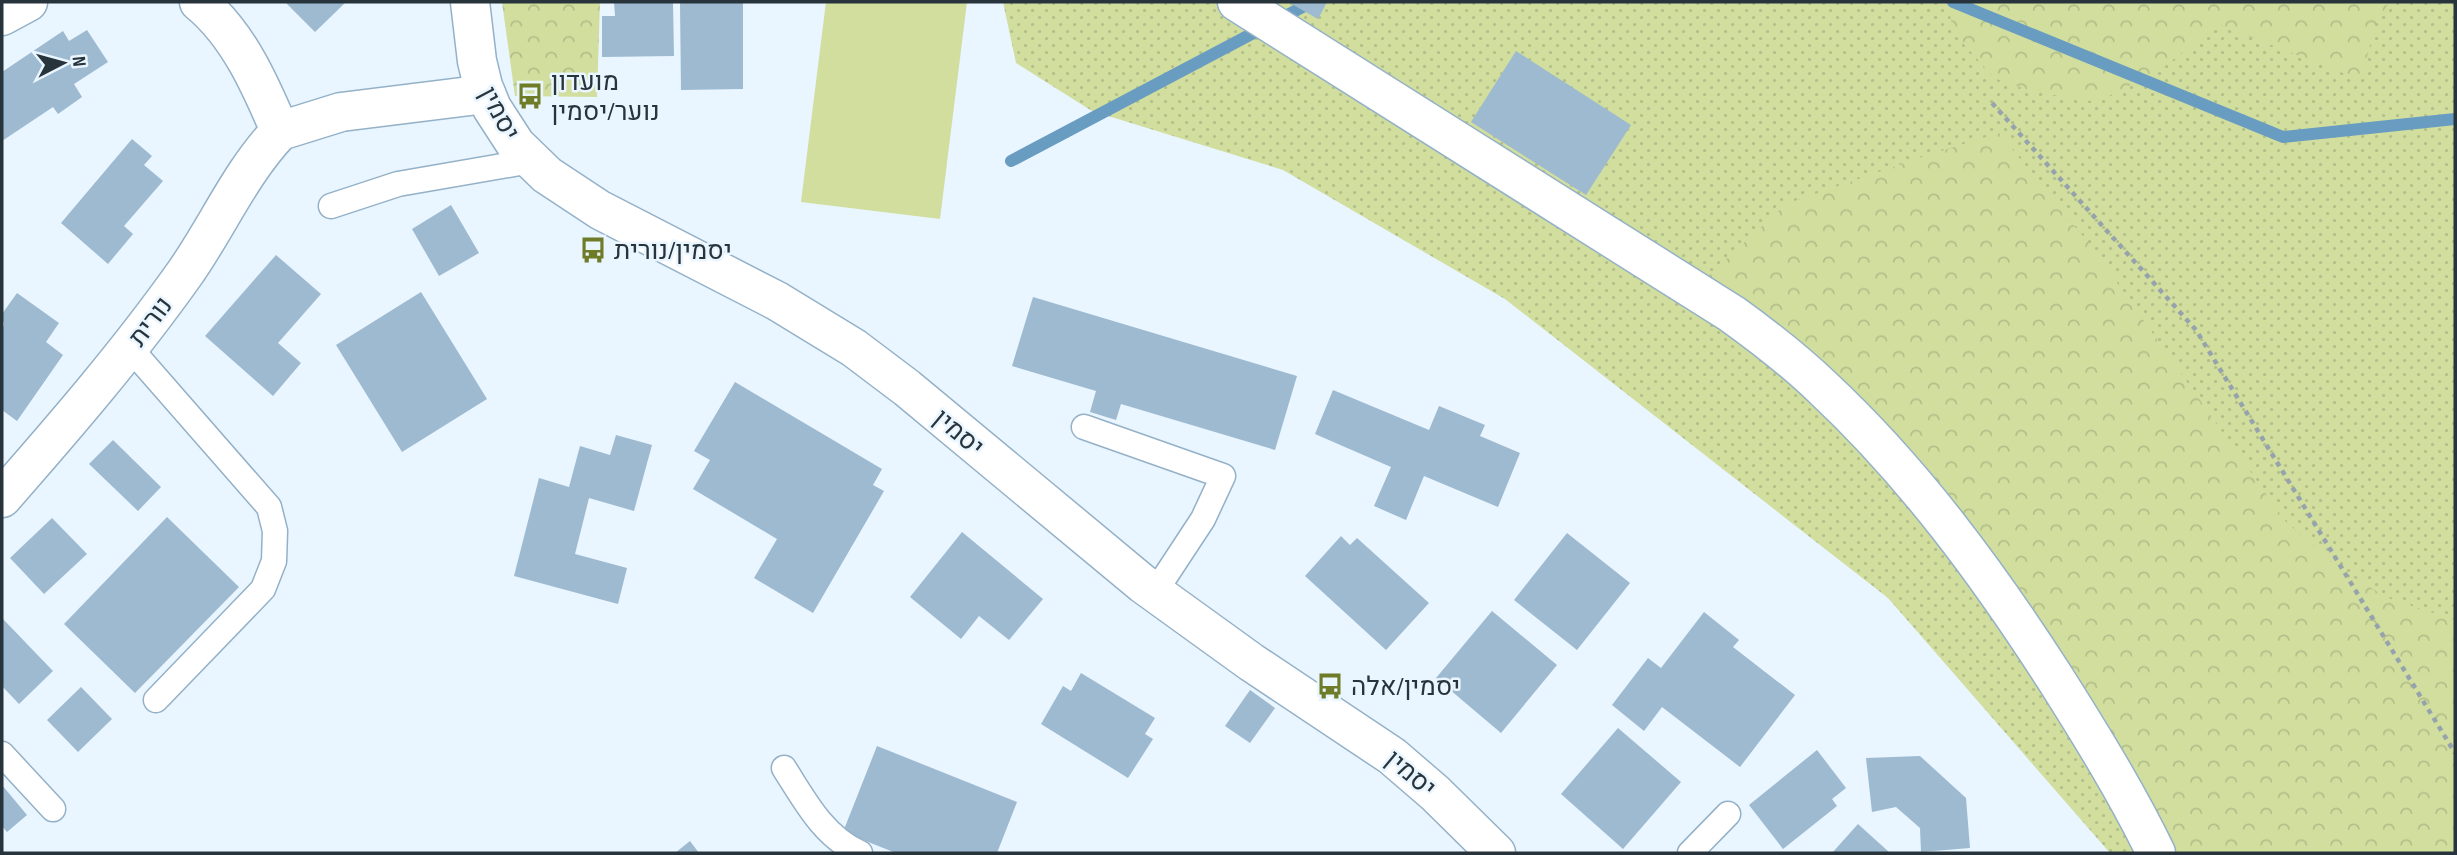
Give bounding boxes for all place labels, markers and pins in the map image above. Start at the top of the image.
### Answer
place label: מועדון נוער/יסמין [551,67,660,128]
bus stop icon: מועדון נוער/יסמין [515,81,545,111]
bus stop icon: יסמין/נורית [578,235,608,265]
place label: יסמין/נורית [614,236,732,267]
bus stop icon: יסמין/אלה [1315,671,1345,701]
place label: יסמין/אלה [1351,672,1460,703]

